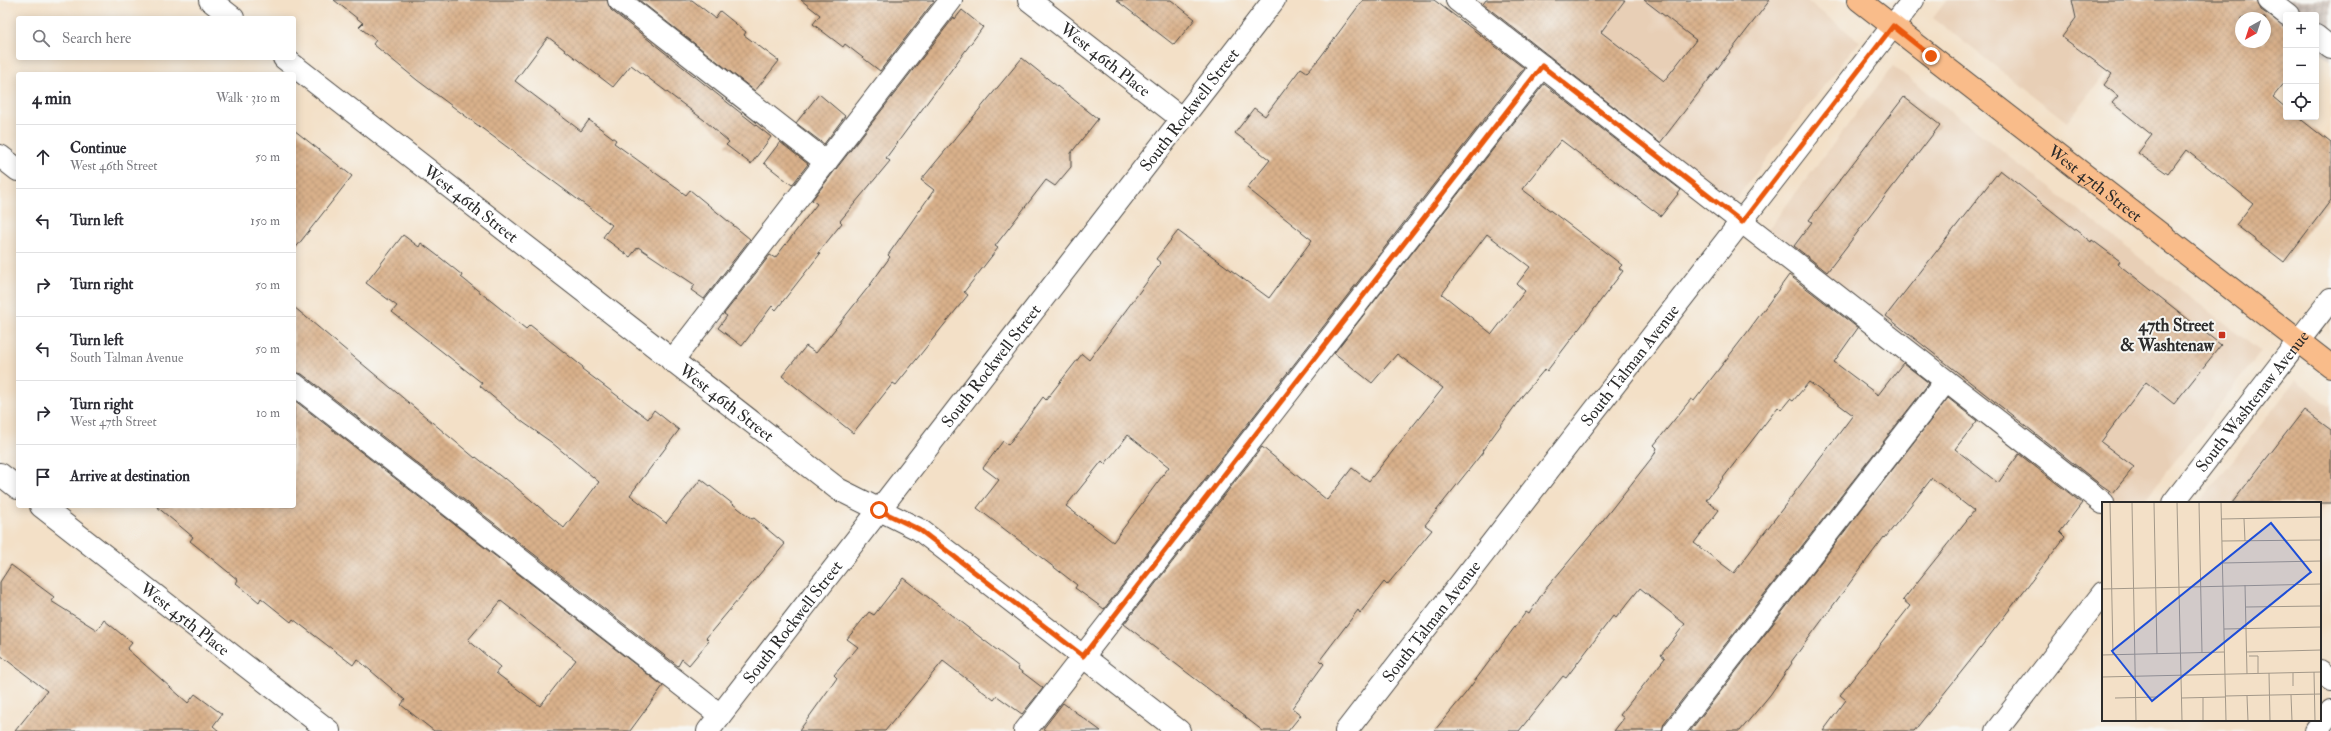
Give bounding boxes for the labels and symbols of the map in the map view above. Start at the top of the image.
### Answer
north arrow [2235,12,2271,48]
street label: West 46th Place [1055,18,1155,102]
street label: South Rockwell Street [1135,44,1244,176]
route end [1922,47,1940,65]
street label: West 47th Street [2043,140,2147,227]
street label: West 46th Street [418,160,523,248]
street label: South Rockwell Street [937,300,1046,432]
street label: South Talman Avenue [1576,300,1684,430]
place label: 47th Street & Washtenaw [2120,315,2215,356]
street label: South Washtenaw Avenue [2191,326,2314,476]
marker: 47th Street & Washtenaw [2217,330,2227,340]
street label: West 46th Street [674,359,779,447]
route start [870,501,888,519]
inset map [2102,502,2321,721]
street label: South Rockwell Street [739,556,847,688]
street label: South Talman Avenue [1378,556,1485,687]
street label: West 45th Place [135,577,234,661]

